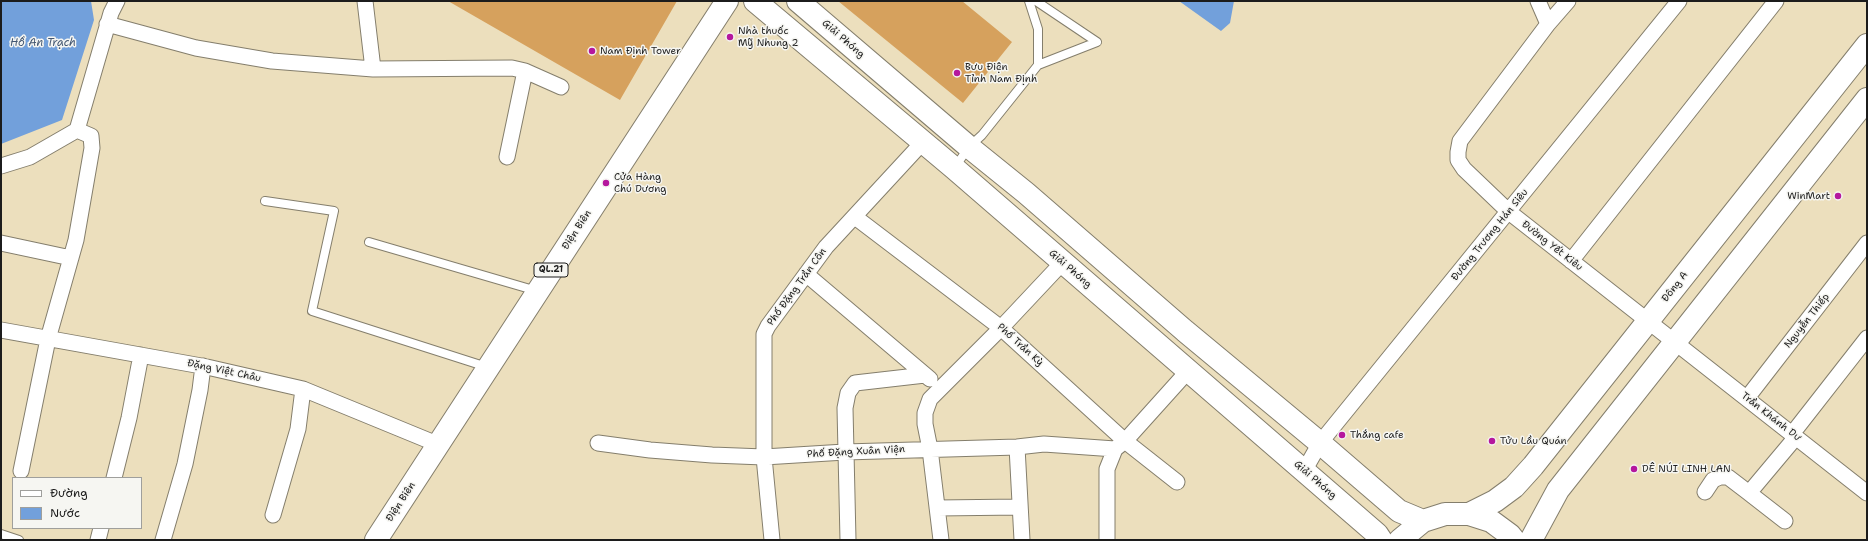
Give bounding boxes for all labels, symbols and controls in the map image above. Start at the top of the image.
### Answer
street label: Giải Phóng [819,17,867,61]
place label: Nhà thuốc Mỹ Nhung 2 [738,25,799,48]
marker: Nhà thuốc Mỹ Nhung 2 [725,32,735,42]
water label: Hồ An Trạch [10,36,76,50]
place label: Nam Định Tower [600,45,681,57]
marker: Nam Định Tower [587,46,597,56]
place label: Bưu Điện Tỉnh Nam Định [965,61,1037,84]
marker: Bưu Điện Tỉnh Nam Định [952,68,962,78]
place label: Cửa Hàng Chú Dương [614,171,666,194]
marker: Cửa Hàng Chú Dương [601,178,611,188]
street label: Đường Trương Hán Siêu [1449,186,1531,284]
place label: WinMart [1787,190,1830,202]
marker: WinMart [1833,191,1843,201]
street label: Điện Biên [560,208,594,252]
street label: Đường Yết Kiêu [1519,218,1585,274]
street label: Phố Đặng Trần Côn [765,246,829,328]
street label: Giải Phóng [1046,247,1094,291]
road number: QL.21 [534,263,568,277]
street label: Đông A [1659,269,1691,305]
street label: Nguyễn Thiếp [1782,291,1832,351]
street label: Phố Trần Kỳ [994,321,1046,369]
street label: Đặng Việt Châu [186,357,262,385]
street label: Trần Khánh Dư [1739,390,1803,444]
place label: Thắng cafe [1350,429,1404,441]
marker: Thắng cafe [1337,430,1347,440]
place label: Tửu Lầu Quán [1500,435,1567,447]
marker: Tửu Lầu Quán [1487,436,1497,446]
street label: Phố Đặng Xuân Viện [807,443,905,461]
street label: Giải Phóng [1291,458,1339,502]
place label: DÊ NÚI LINH LAN [1642,463,1731,475]
marker: DÊ NÚI LINH LAN [1629,464,1639,474]
legend [12,477,142,529]
street label: Điện Biên [384,480,418,524]
text: Đường [50,485,88,501]
text: Nước [50,505,80,521]

